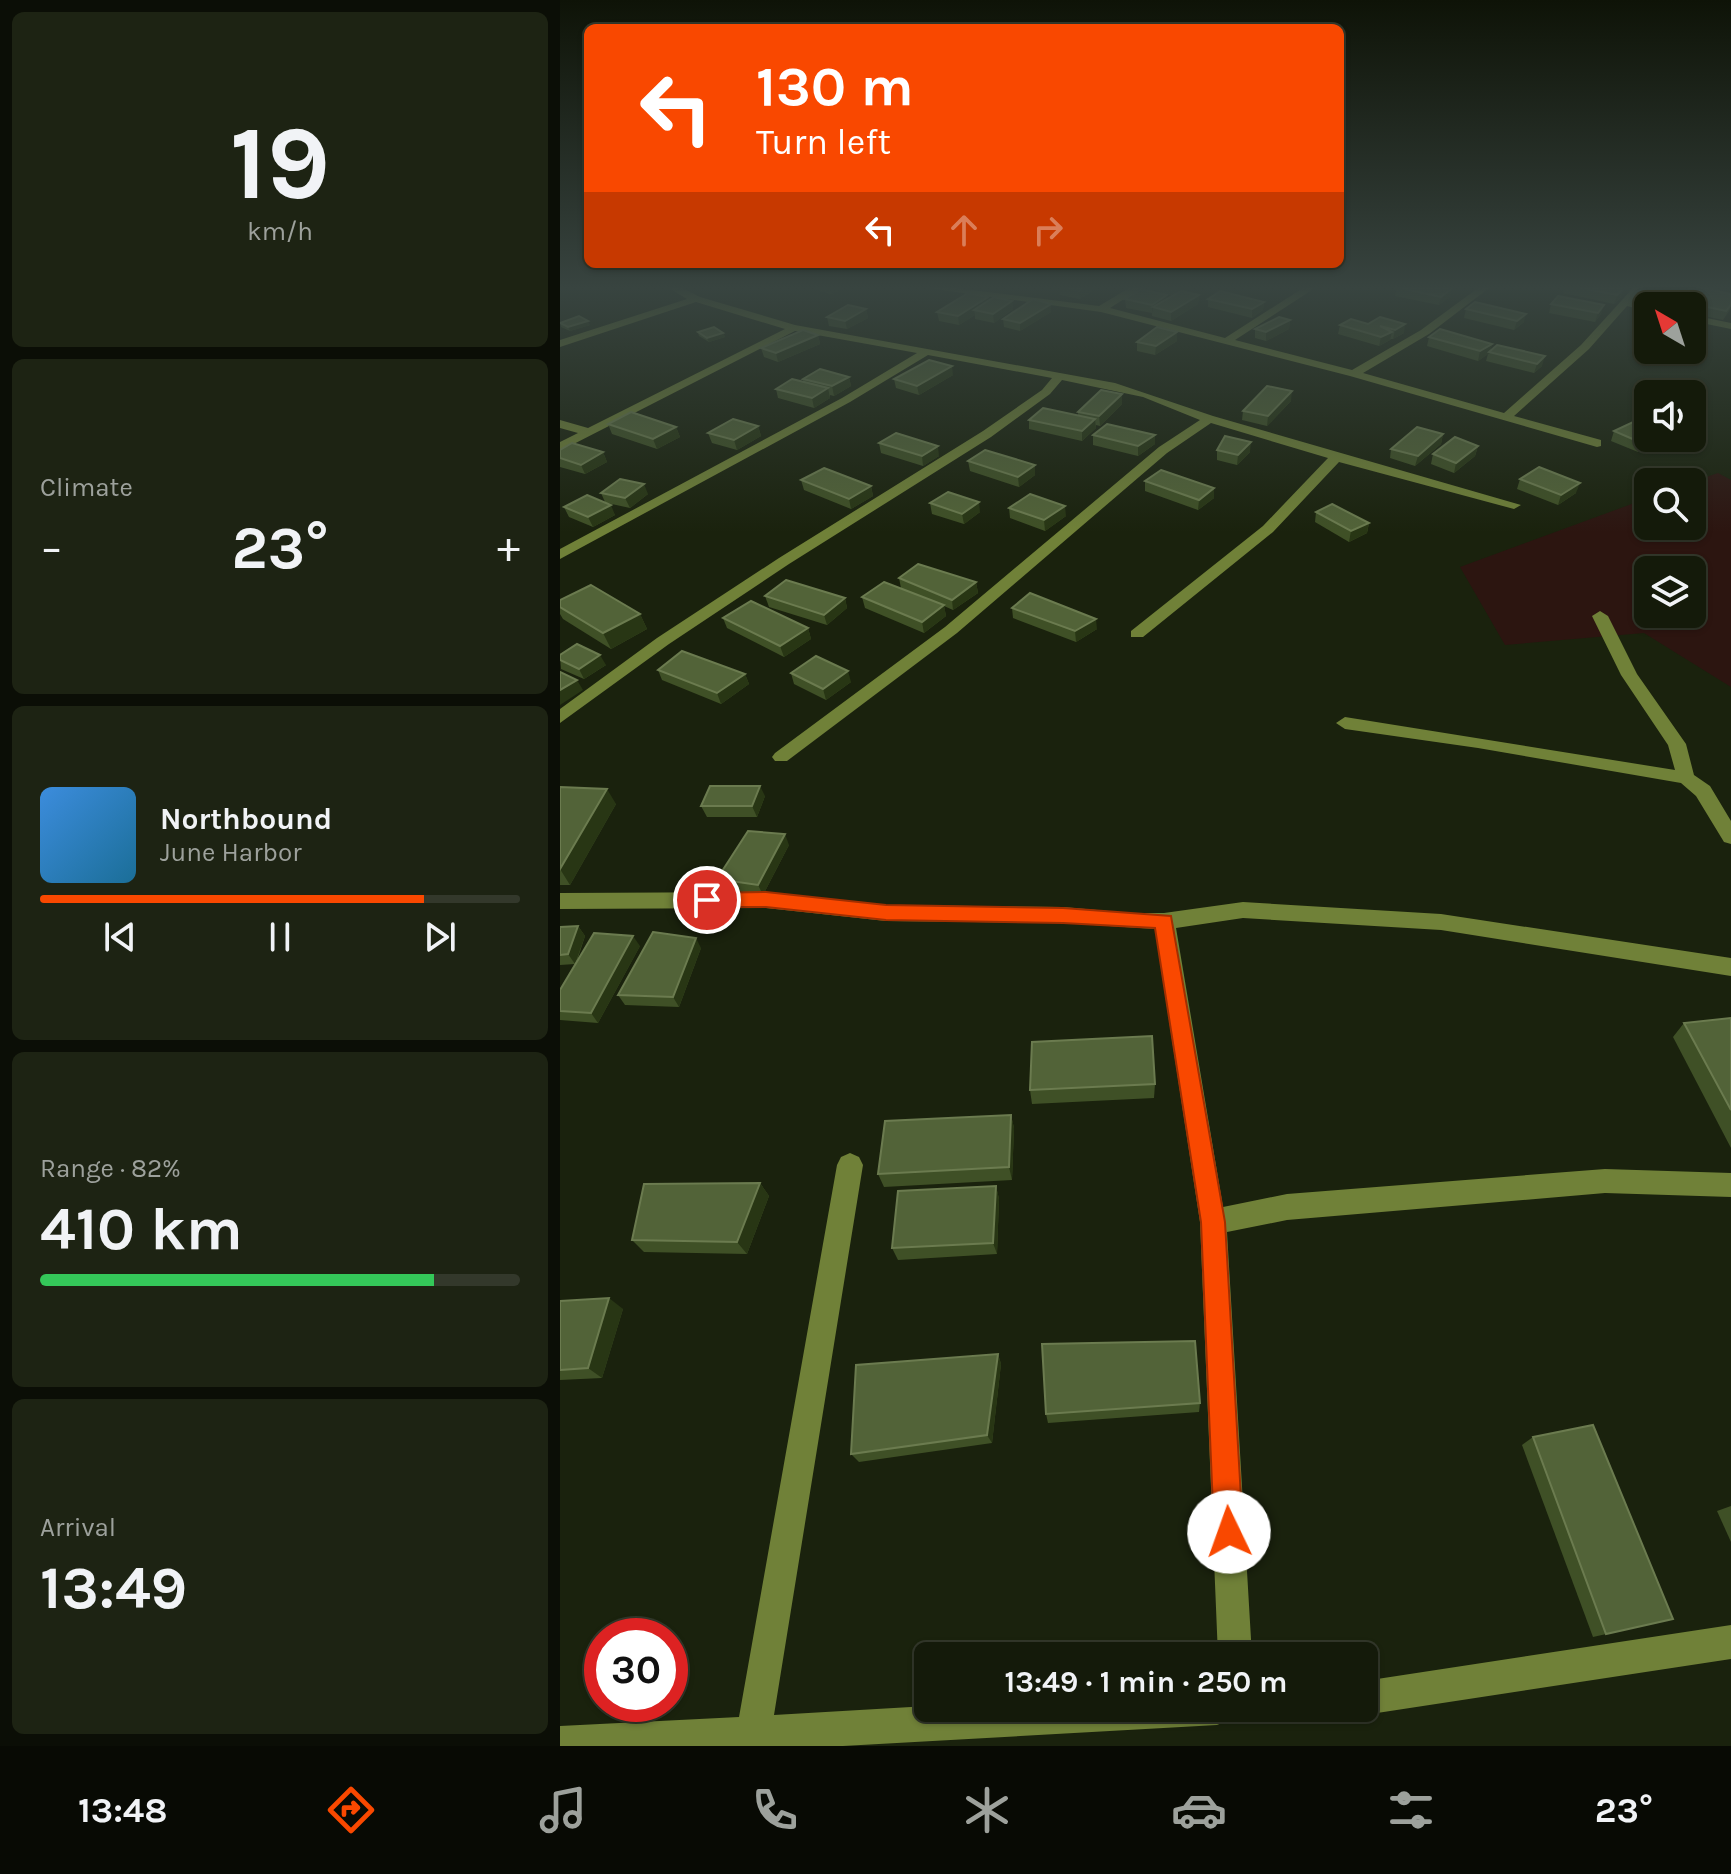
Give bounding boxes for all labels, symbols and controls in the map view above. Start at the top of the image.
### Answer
text: 130 m [756,54,914,119]
icon: left [624,56,728,160]
text: 19 [230,103,330,224]
text: Turn left [756,121,891,163]
icon: left [858,208,902,252]
icon: ahead [942,208,986,252]
icon: right [1026,208,1070,252]
text: km/h [247,216,313,247]
north arrow [1634,292,1706,364]
map controls [1634,292,1706,628]
button: sound [1634,380,1706,452]
button: search [1634,468,1706,540]
text: Climate [40,472,133,503]
text: 23° [232,513,328,583]
text: − [40,522,63,573]
text: + [497,522,520,573]
button: layers [1634,556,1706,628]
text: Northbound [160,801,332,837]
text: June Harbor [160,837,302,868]
pin [673,866,741,934]
icon: arrive [685,878,729,922]
icon: previous [98,915,142,959]
icon: pause [258,915,302,959]
icon: next [418,915,462,959]
text: Range · 82% [40,1153,181,1184]
text: 410 km [40,1194,243,1264]
position arrow [1187,1490,1271,1574]
text: Arrival [40,1512,116,1543]
text: 13:49 [40,1553,187,1623]
speed limit sign: 30 [584,1618,688,1722]
text: 13:49 · 1 min · 250 m [1005,1664,1287,1700]
icon: directions [323,1782,379,1838]
icon: music [535,1782,591,1838]
icon: phone [747,1782,803,1838]
icon: climate [959,1782,1015,1838]
icon: car [1171,1782,1227,1838]
icon: filters [1383,1782,1439,1838]
text: 13:48 [78,1789,168,1831]
text: 23° [1595,1789,1653,1831]

